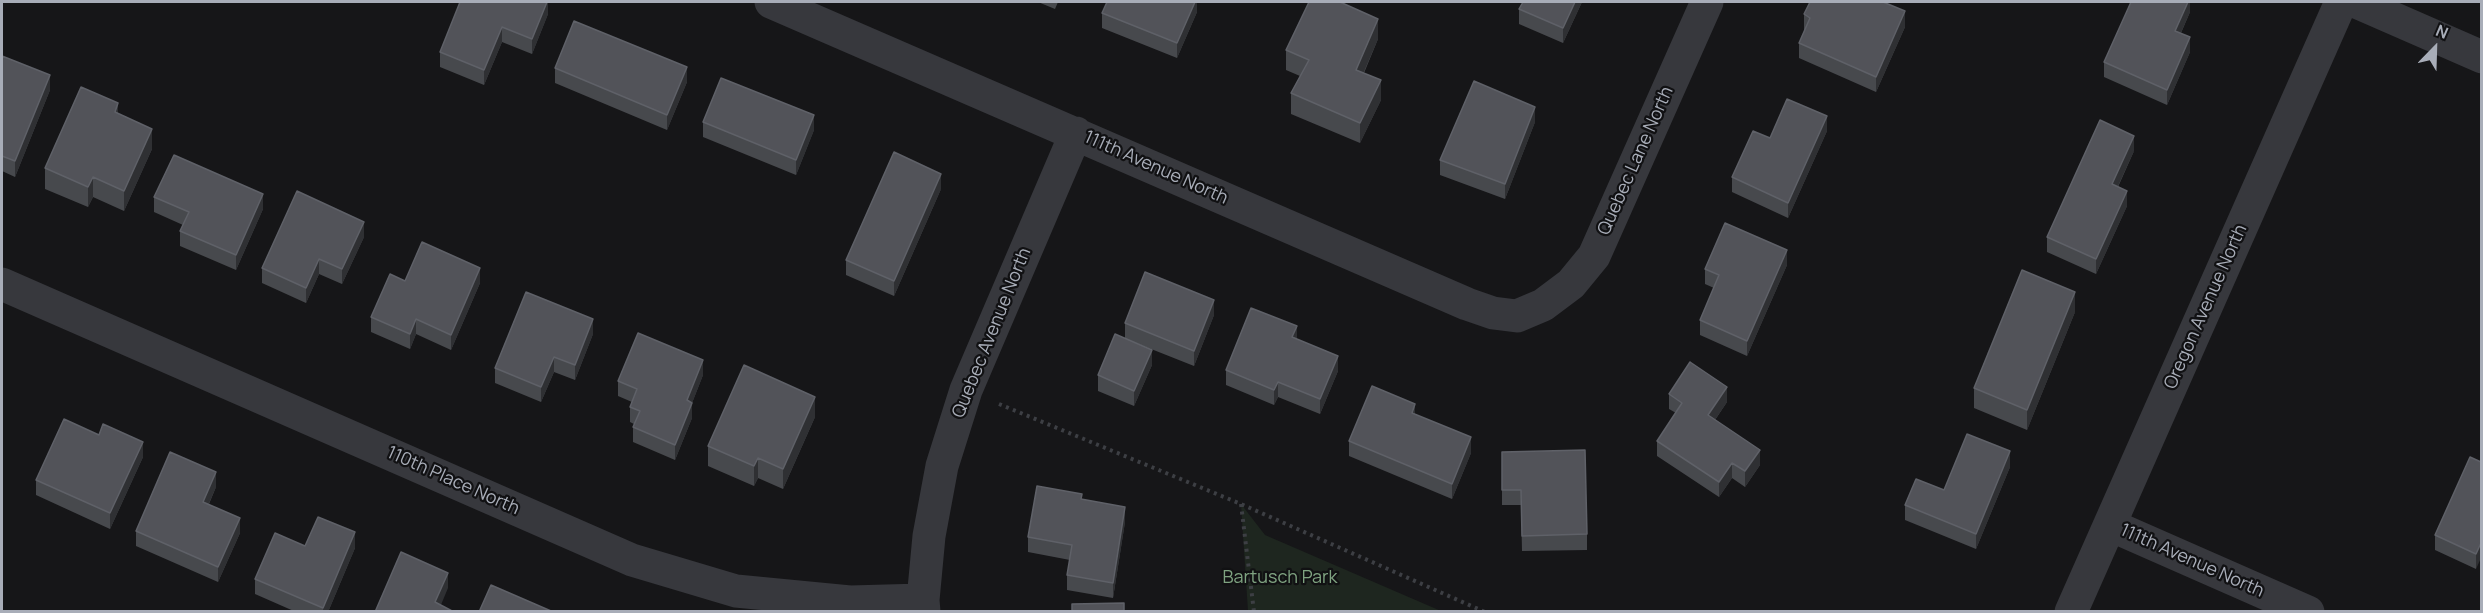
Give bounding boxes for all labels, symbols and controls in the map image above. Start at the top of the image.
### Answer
north arrow [2405,18,2465,78]
text: N [2432,19,2452,44]
street label: Quebec Lane North [1594,83,1678,239]
street label: 111th Avenue North [1081,127,1231,209]
street label: Oregon Avenue North [2160,221,2252,393]
street label: Quebec Avenue North [948,245,1036,421]
street label: 110th Place North [383,442,523,520]
street label: 111th Avenue North [2117,520,2267,602]
park label: Bartusch Park [1223,567,1337,589]

